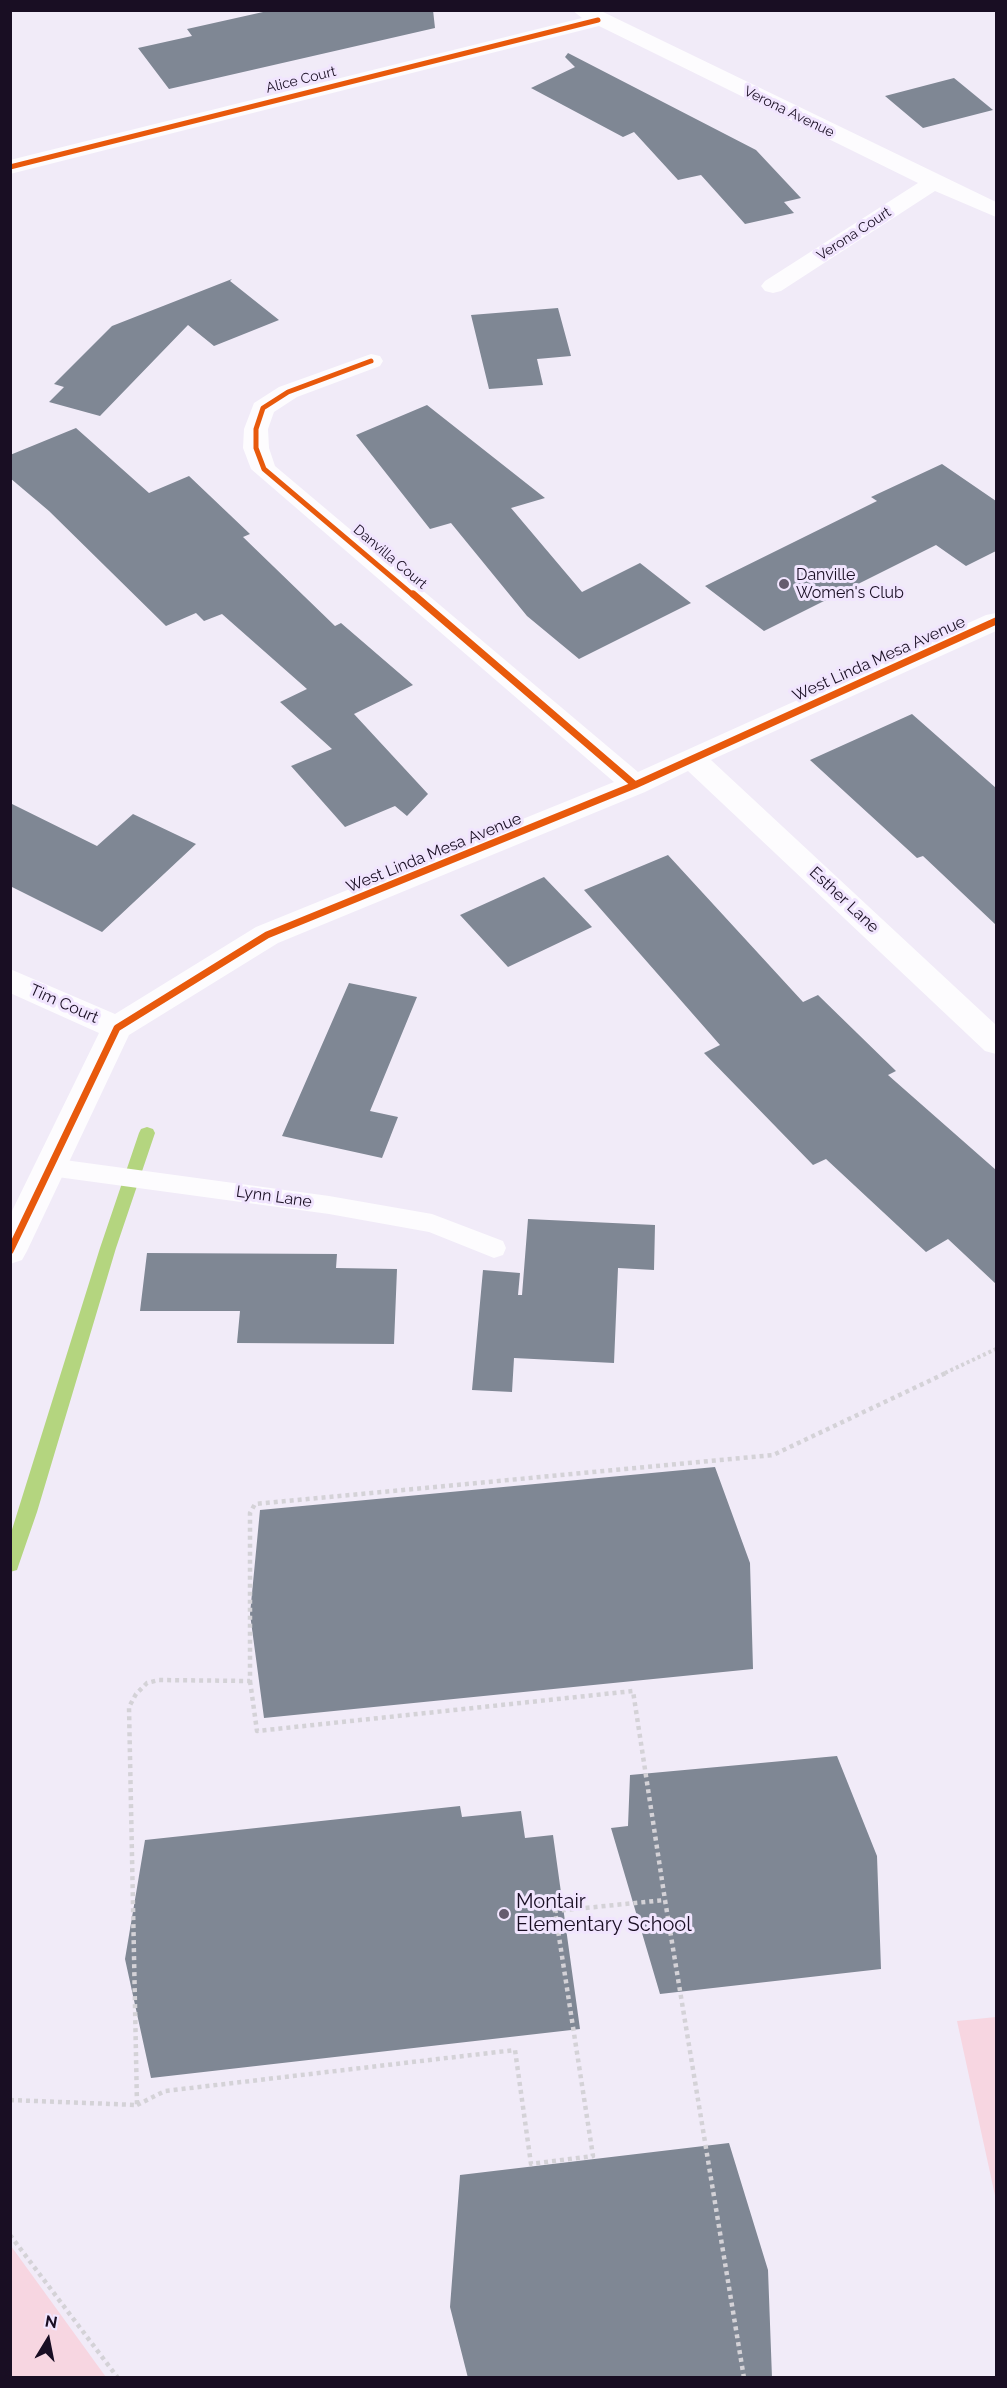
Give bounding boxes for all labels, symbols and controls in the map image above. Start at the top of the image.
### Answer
street label: Alice Court [264,63,338,97]
street label: Verona Avenue [741,83,837,141]
street label: Verona Court [814,204,894,264]
street label: Danvilla Court [350,521,430,593]
place label: Danville Women's Club [796,565,904,603]
marker: Danville Women's Club [777,577,791,591]
street label: West Linda Mesa Avenue [790,612,968,706]
street label: West Linda Mesa Avenue [344,809,524,897]
street label: Esther Lane [805,863,883,937]
street label: Tim Court [27,980,101,1028]
street label: Lynn Lane [235,1182,313,1212]
place label: Montair Elementary School [516,1890,692,1937]
marker: Montair Elementary School [497,1907,511,1921]
north arrow [18,2310,78,2370]
text: N [44,2311,59,2332]

